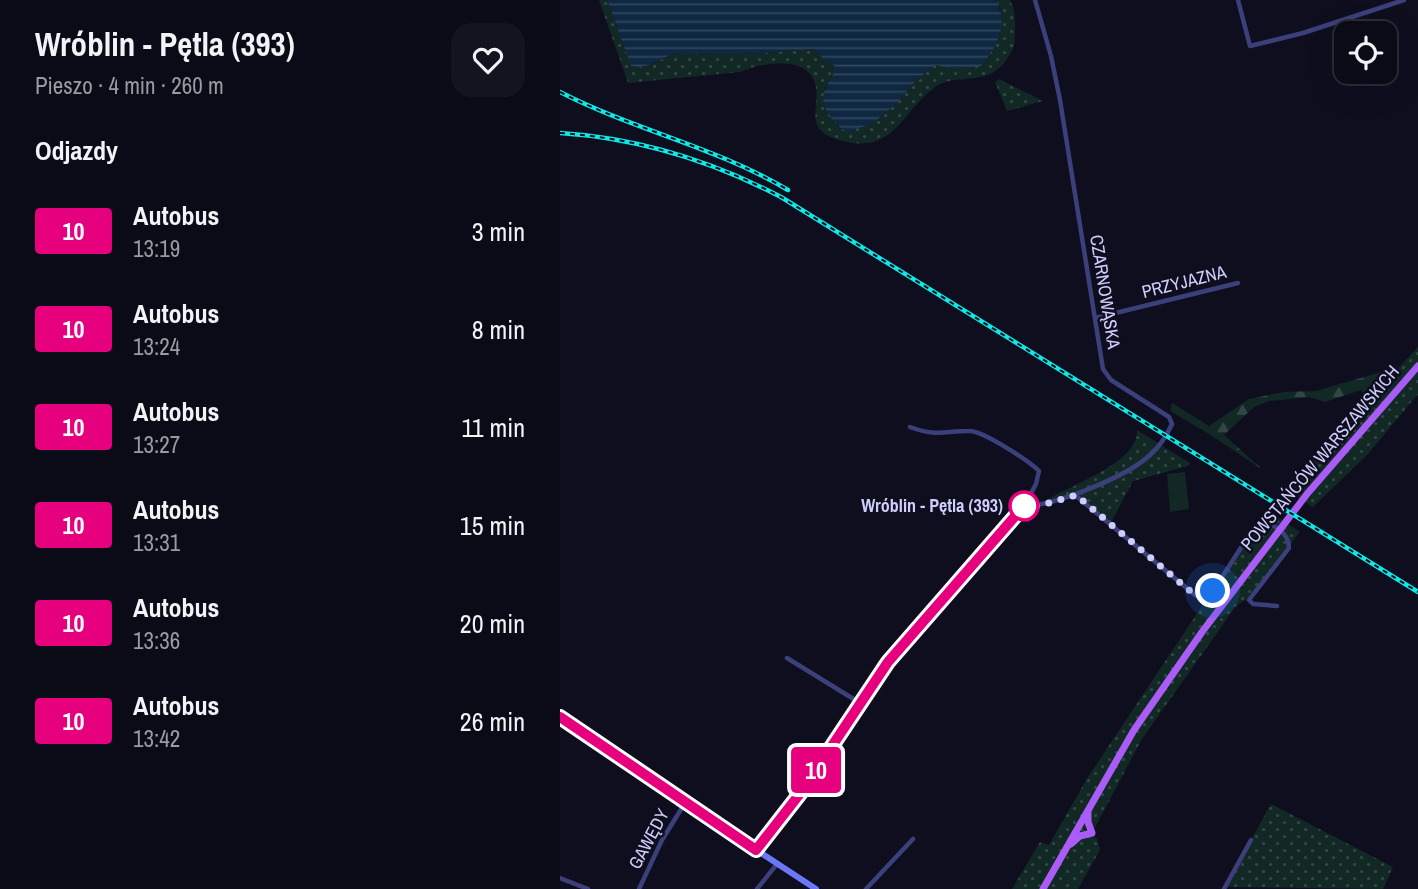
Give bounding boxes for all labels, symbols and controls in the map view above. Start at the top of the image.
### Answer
map controls [1334,21,1397,84]
button: locate [1334,21,1397,84]
text: Wróblin - Pętla (393) [35,22,295,66]
button: heart [451,23,525,97]
text: Pieszo · 4 min · 260 m [35,70,224,101]
text: Odjazdy [35,133,118,168]
text: Autobus [133,198,219,233]
text: 3 min [472,214,525,249]
text: 10 [63,215,84,247]
text: 13:19 [133,233,180,264]
street label: CZARNOWĄSKA [1084,233,1127,351]
street label: PRZYJAZNA [1139,259,1229,304]
text: Autobus [133,296,219,331]
text: 8 min [472,312,525,347]
text: 10 [63,313,84,345]
text: 13:24 [133,331,180,362]
street label: POWSTAŃCÓW WARSZAWSKICH [1235,360,1405,556]
text: Autobus [133,394,219,429]
text: 11 min [461,410,525,445]
text: 10 [63,411,84,443]
text: 13:27 [133,429,180,460]
marker: Wróblin - Pętla (393) [1009,491,1039,521]
text: Autobus [133,492,219,527]
place label: Wróblin - Pętla (393) [861,493,1003,518]
text: 15 min [460,508,525,543]
text: 10 [63,509,84,541]
text: 13:31 [133,527,180,558]
your location [1195,573,1230,608]
text: Autobus [133,590,219,625]
text: 20 min [460,606,525,641]
text: 10 [63,607,84,639]
text: 13:36 [133,625,180,656]
text: Autobus [133,688,219,723]
text: 26 min [460,704,525,739]
text: 10 [63,705,84,737]
text: 13:42 [133,723,180,754]
line badge: 10 [784,747,848,793]
text: 10 [805,754,827,786]
street label: GAWĘDY [622,804,675,873]

